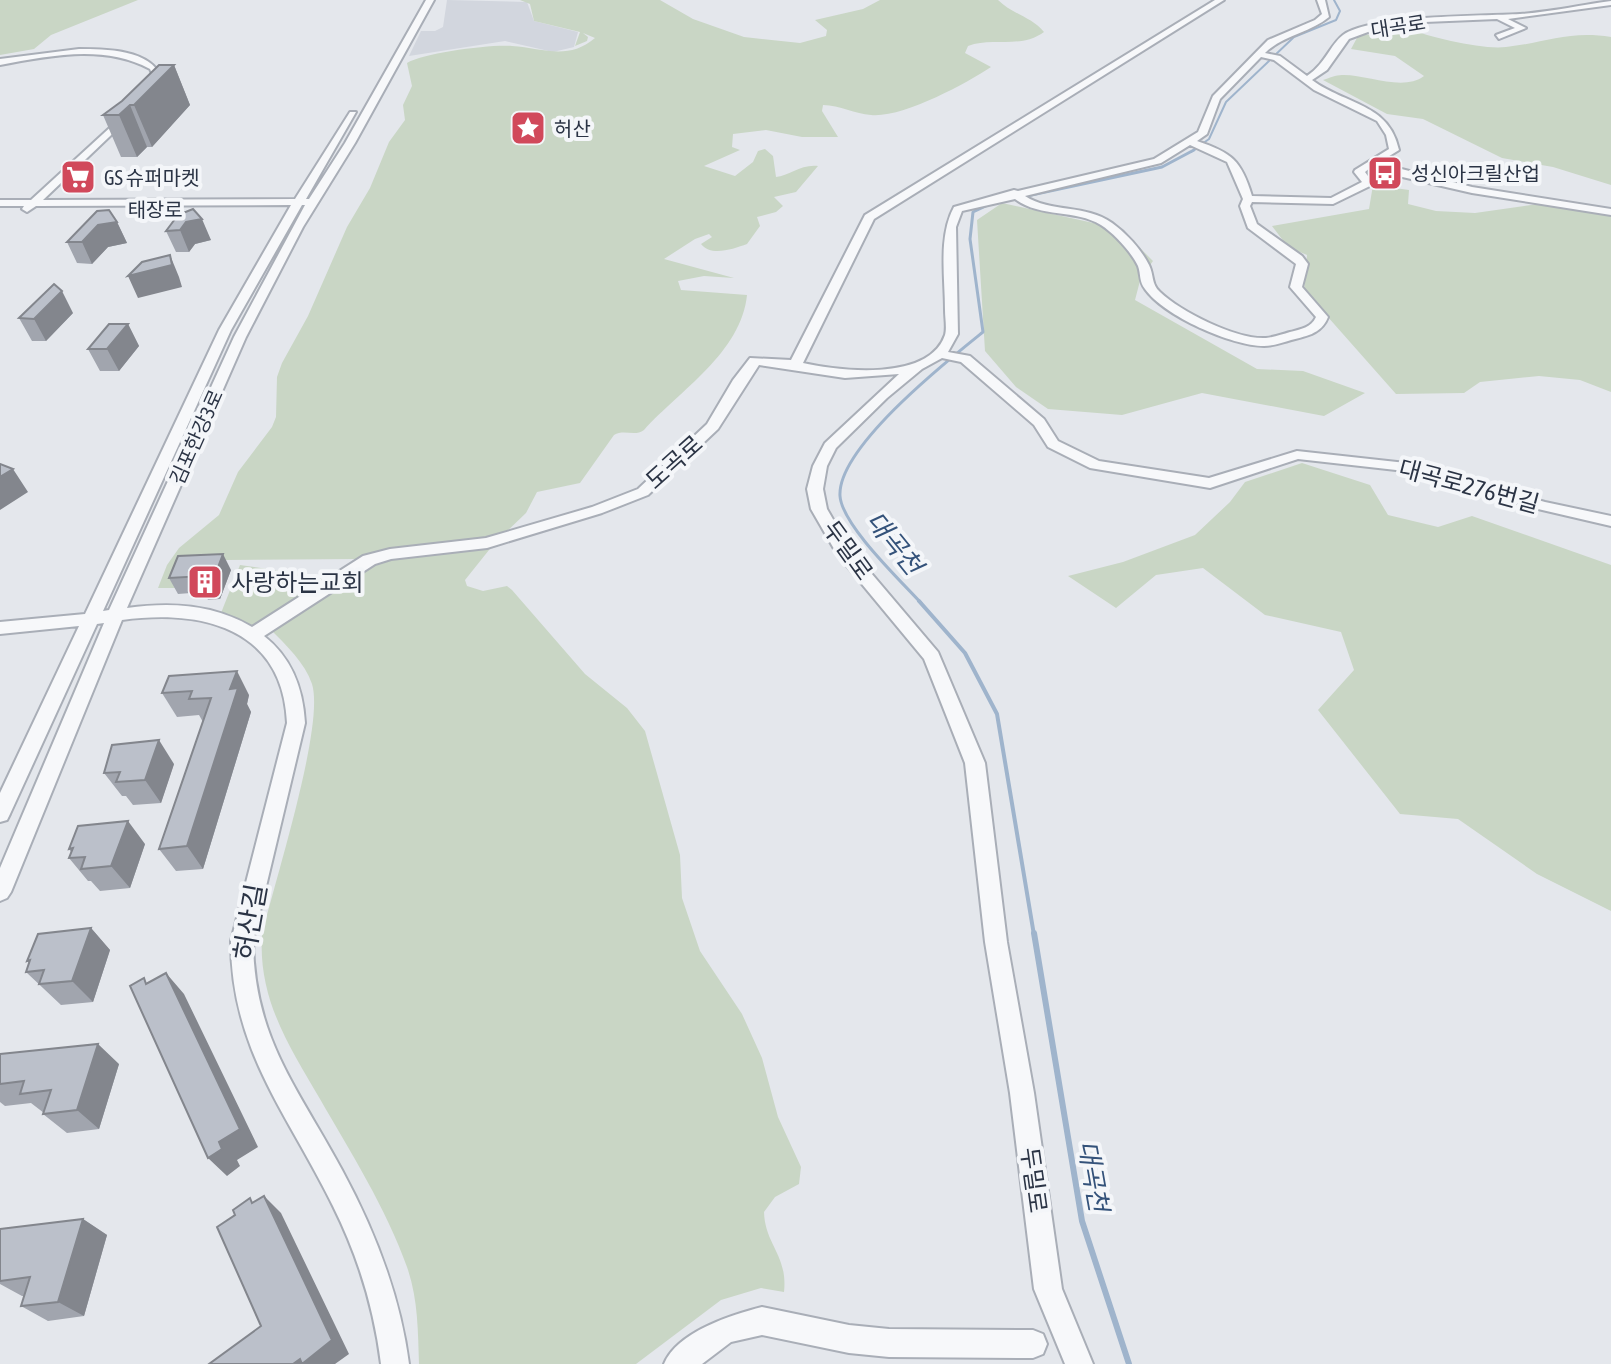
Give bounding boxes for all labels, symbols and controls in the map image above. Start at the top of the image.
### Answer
street label: 대곡로 [1369,10,1427,42]
place icon: 허산 [509,109,547,147]
place label: 허산 [554,117,591,140]
bus stop icon: 성신아크릴산업 [1366,154,1404,192]
supermarket icon: GS 슈퍼마켓 [59,158,97,196]
place label: 성신아크릴산업 [1411,162,1540,185]
place label: GS 슈퍼마켓 [104,166,199,189]
street label: 태장로 [127,198,183,221]
street label: 김포한강3로 [165,386,227,488]
street label: 도곡로 [640,430,708,494]
street label: 대곡로276번길 [1396,454,1542,518]
water label: 대곡천 [860,506,930,583]
street label: 두밀로 [818,515,878,585]
building icon: 사랑하는교회 [186,563,224,601]
place label: 사랑하는교회 [231,569,363,596]
street label: 허산길 [228,881,272,963]
water label: 대곡천 [1072,1138,1115,1217]
street label: 두밀로 [1016,1145,1052,1215]

